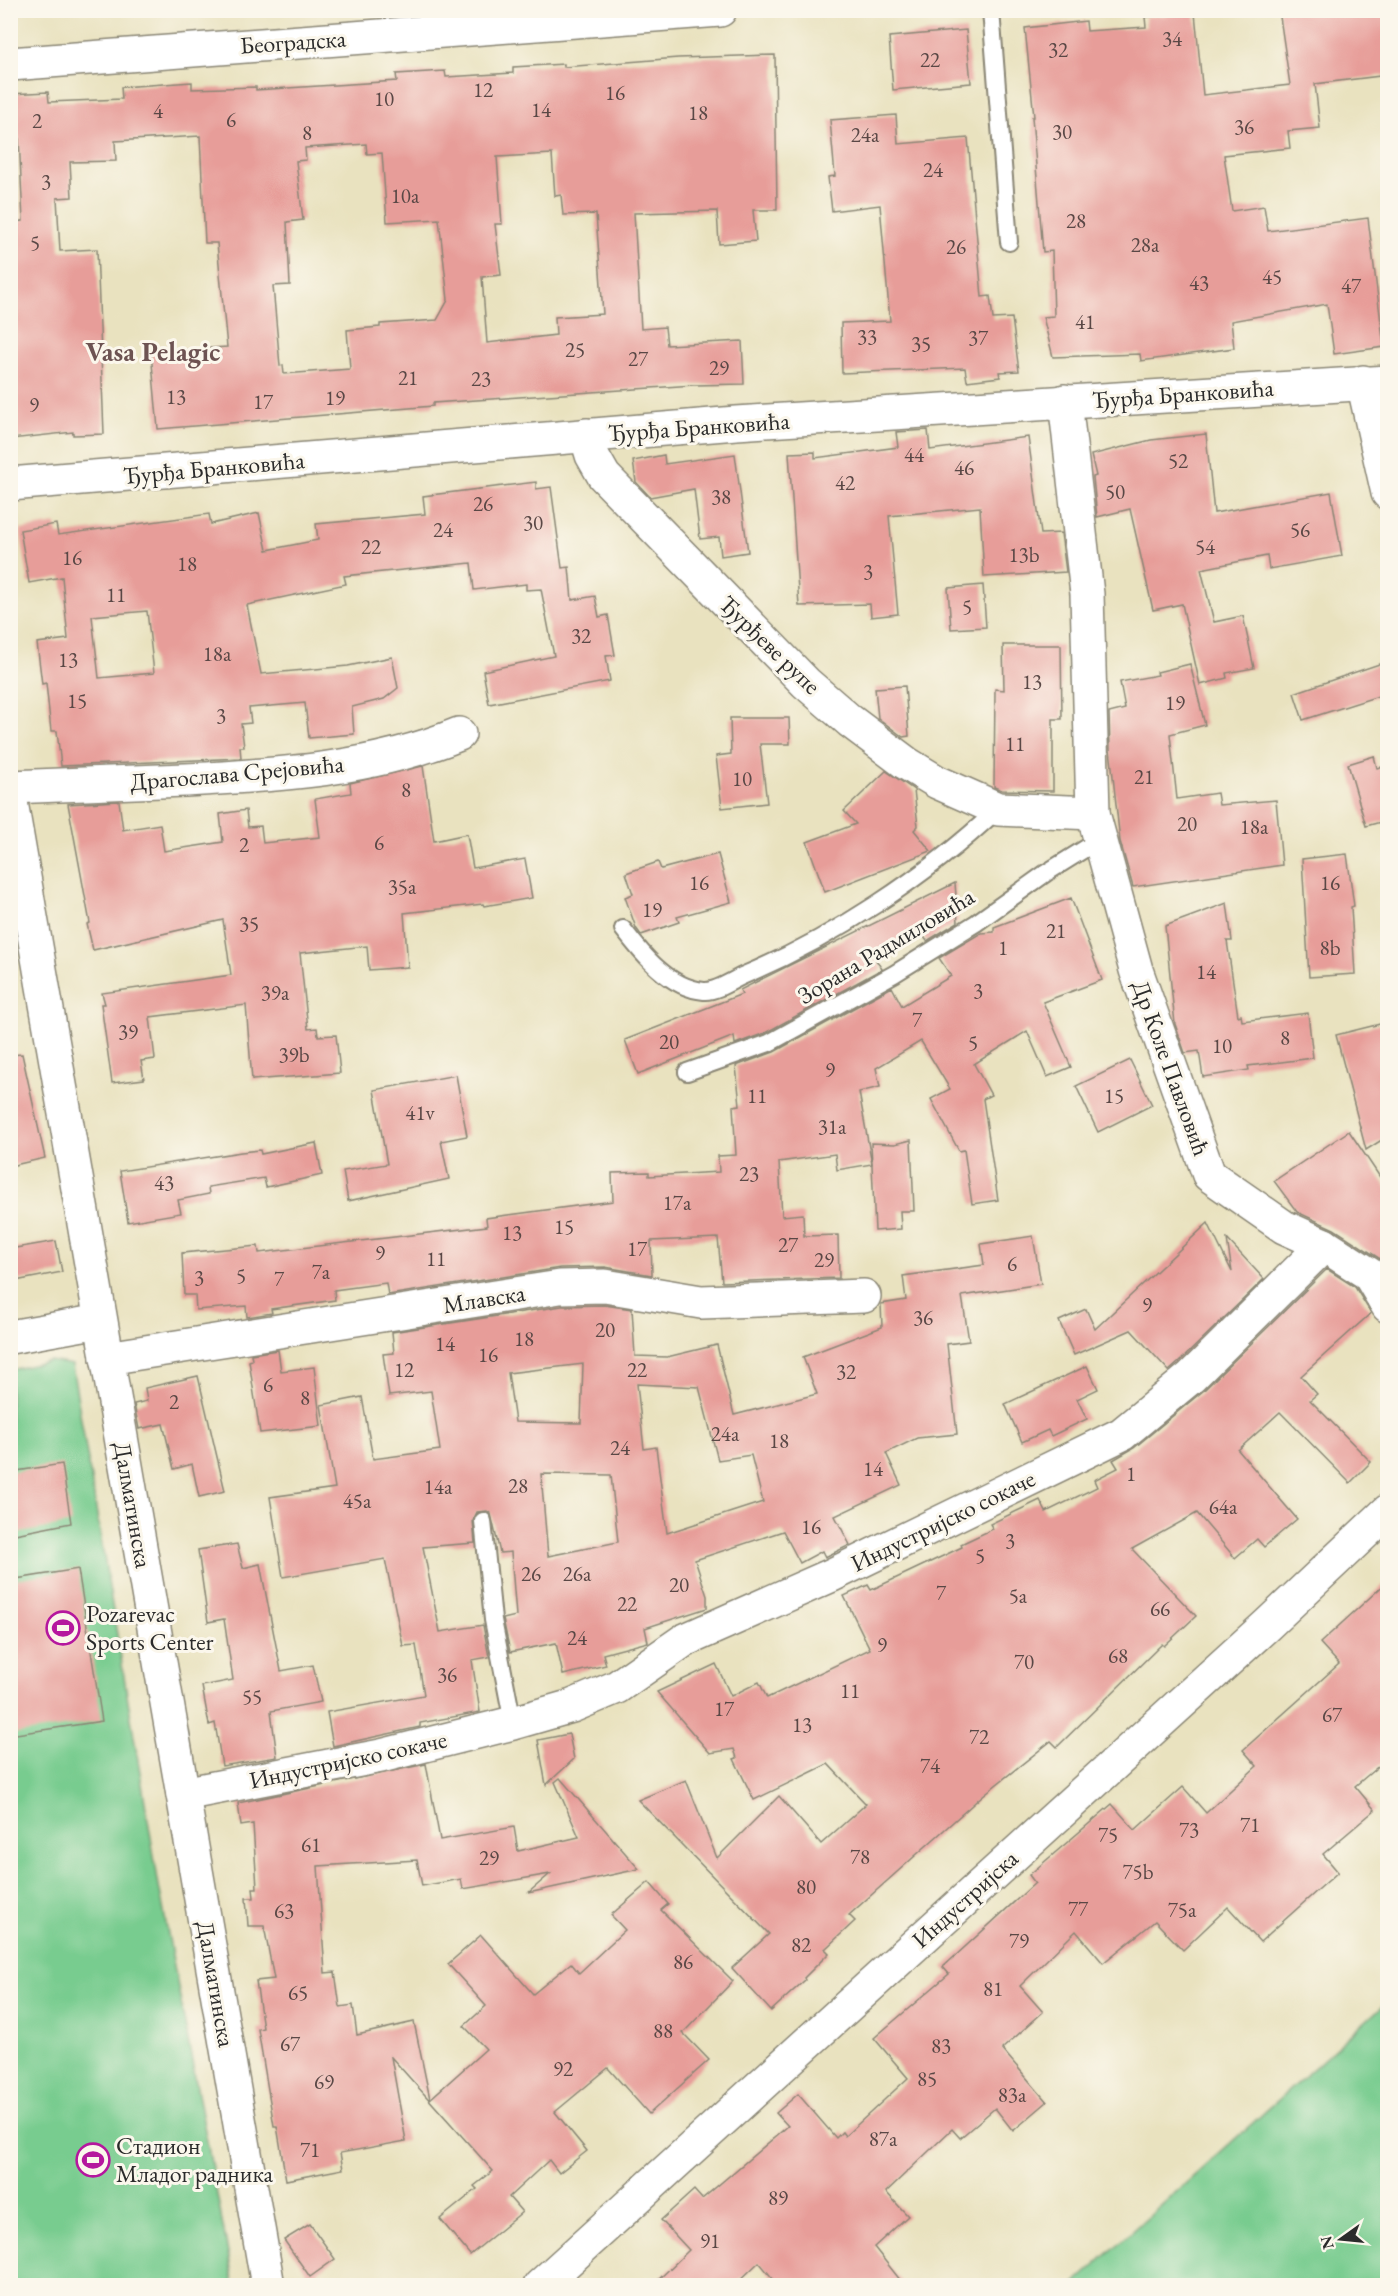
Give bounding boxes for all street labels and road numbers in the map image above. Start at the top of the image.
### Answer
street label: Београдска [239,22,347,61]
street label: Ђурђа Бранковића [1091,372,1275,415]
street label: Ђурђа Бранковића [607,405,791,448]
street label: Ђурђа Бранковића [122,444,306,491]
street label: Ђурђеве рупе [713,589,828,701]
street label: Драгослава Срејовића [129,748,346,797]
street label: Зорана Радмиловића [792,880,980,1011]
street label: Др Коле Павловић [1125,976,1218,1160]
street label: Млавска [440,1277,528,1320]
street label: Далматинска [107,1439,160,1571]
street label: Индустријско сокаче [846,1462,1040,1579]
street label: Индустријско сокаче [246,1723,450,1796]
street label: Индустријска [905,1842,1025,1955]
street label: Далматинска [190,1918,243,2050]

